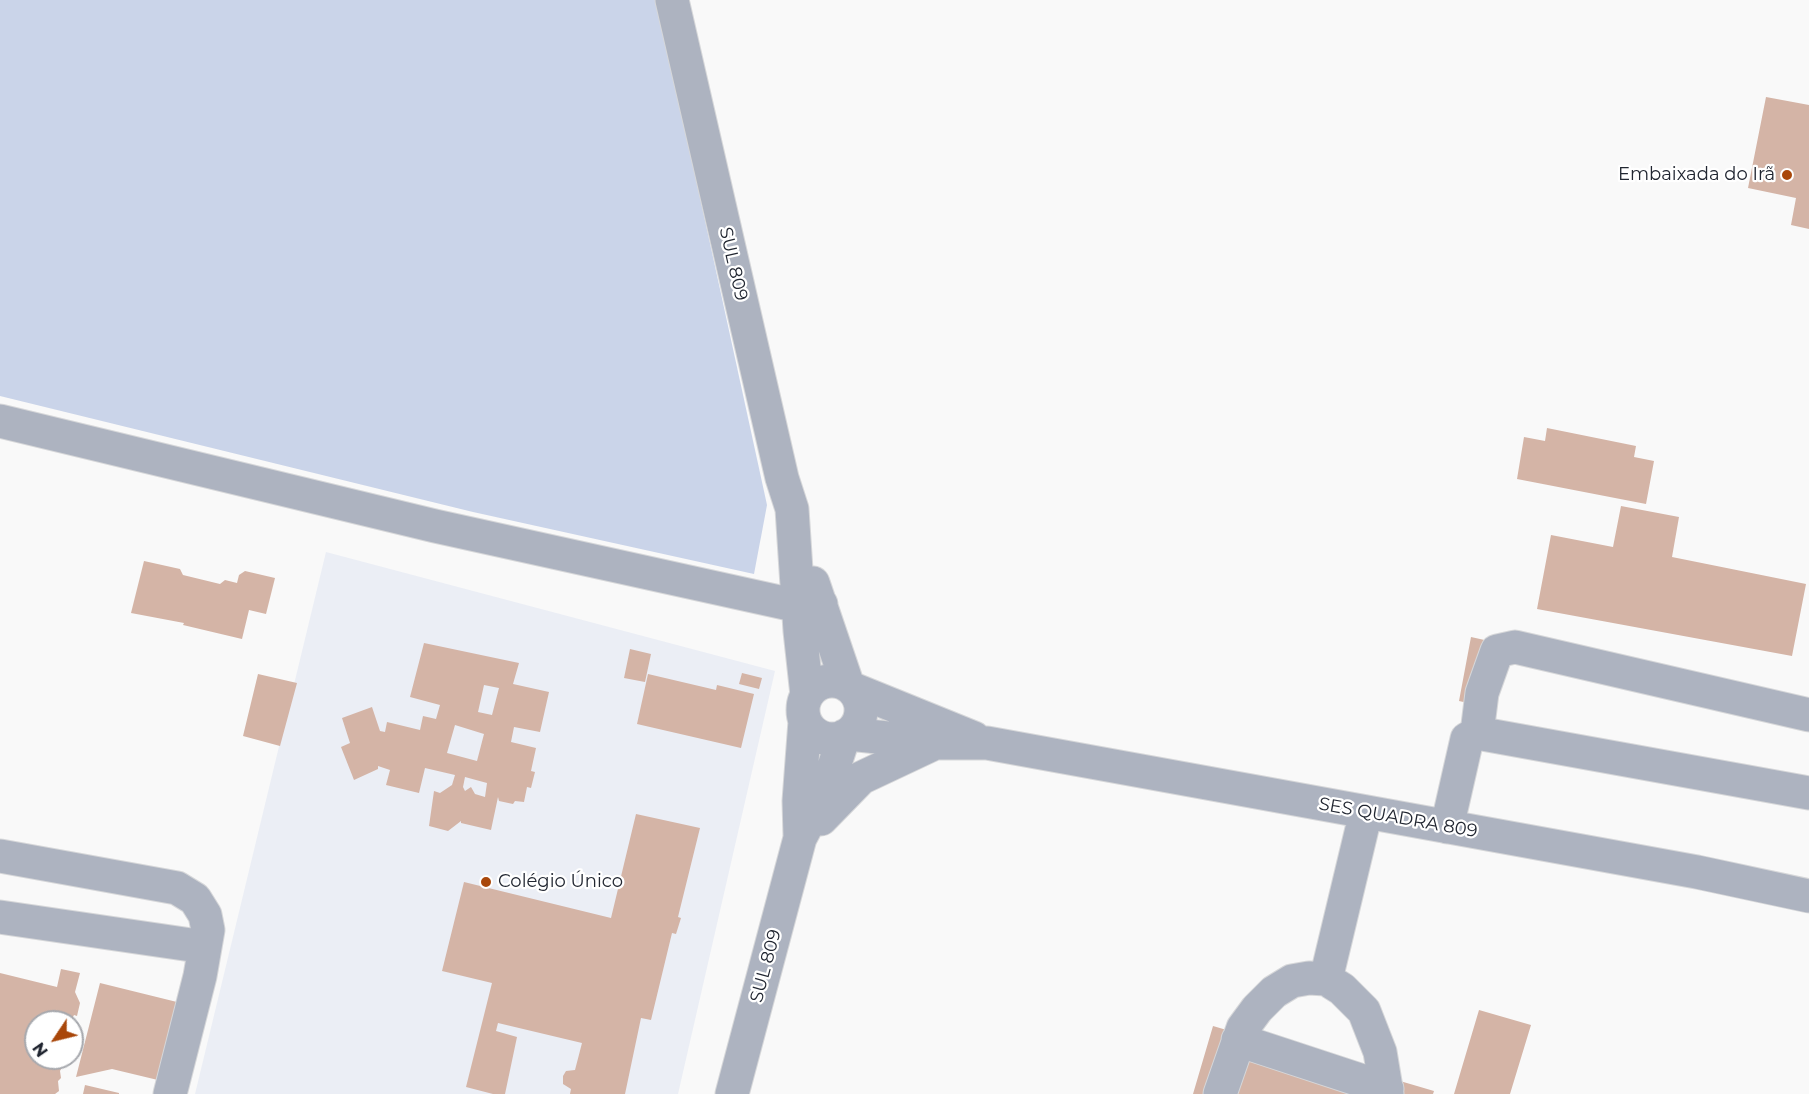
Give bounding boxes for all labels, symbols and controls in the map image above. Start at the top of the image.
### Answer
place label: Embaixada do Irã [1618,164,1775,186]
marker: Embaixada do Irã [1780,168,1794,182]
street label: SUL 809 [714,225,752,303]
street label: SES QUADRA 809 [1317,793,1479,843]
place label: Colégio Único [498,871,623,893]
marker: Colégio Único [479,875,493,889]
street label: SUL 809 [746,927,786,1005]
north arrow [24,1010,84,1070]
text: N [29,1039,52,1060]

